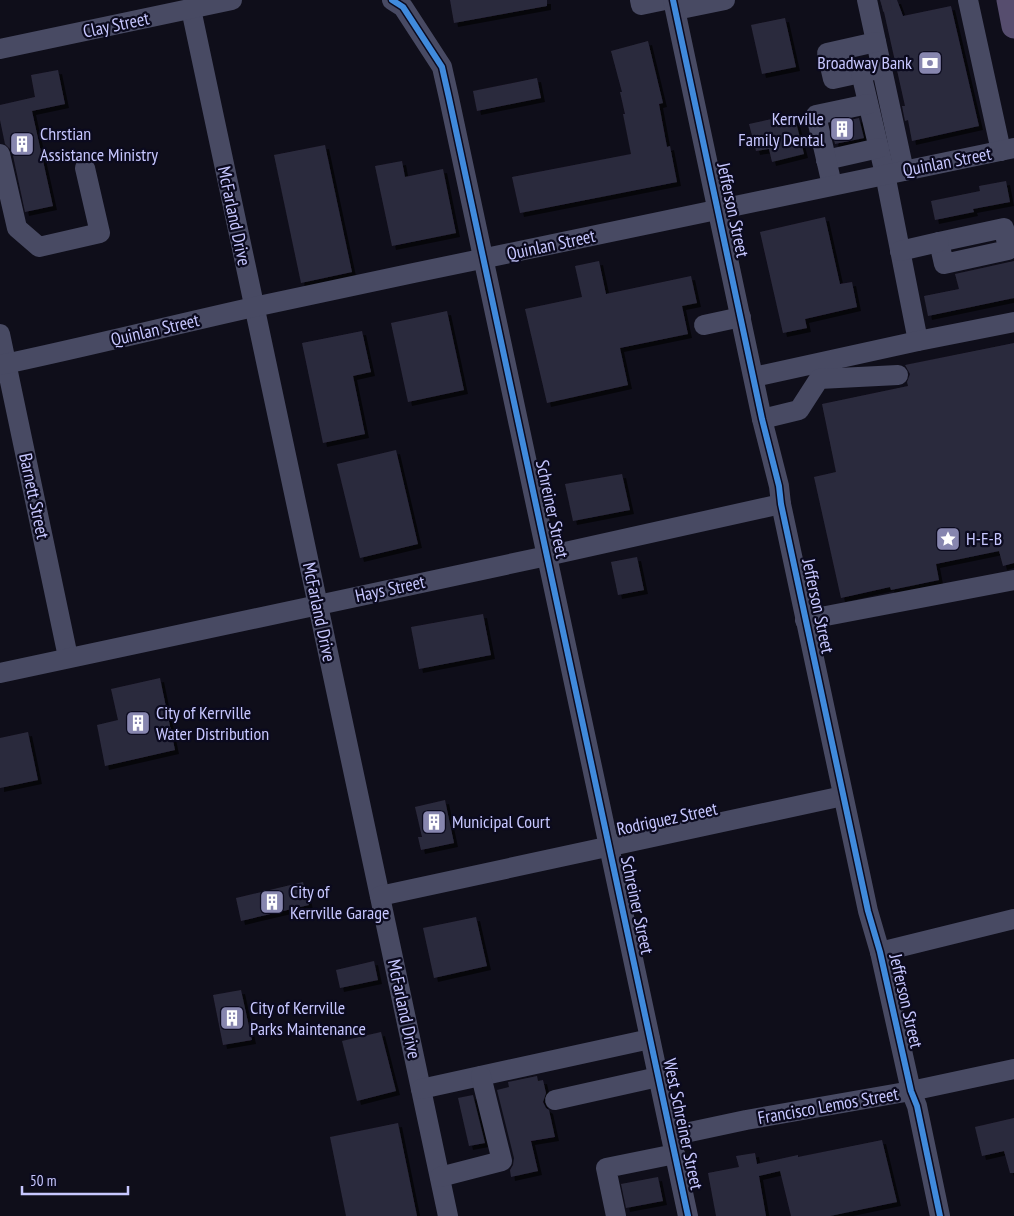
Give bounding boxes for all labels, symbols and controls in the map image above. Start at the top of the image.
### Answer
street label: Clay Street [81,6,151,43]
bank icon: Broadway Bank [917,50,943,76]
place label: Broadway Bank [817,51,912,74]
place label: Kerrville Family Dental [738,107,825,151]
building icon: Kerrville Family Dental [829,116,855,142]
place label: Chrstian Assistance Ministry [40,122,158,166]
building icon: Chrstian Assistance Ministry [9,131,35,157]
street label: Quinlan Street [901,142,993,181]
street label: Jefferson Street [712,160,755,259]
street label: McFarland Drive [213,164,256,268]
street label: Quinlan Street [505,224,597,265]
street label: Quinlan Street [109,308,201,351]
street label: Barnett Street [14,451,55,541]
street label: Schreiner Street [531,458,574,560]
place icon: H-E-B [935,526,961,552]
place label: H-E-B [966,527,1002,550]
street label: Jefferson Street [797,556,840,655]
street label: McFarland Drive [298,560,341,664]
street label: Hays Street [353,570,427,607]
place label: City of Kerrville Water Distribution [156,701,269,745]
building icon: City of Kerrville Water Distribution [125,710,151,736]
street label: Rodriguez Street [614,797,719,840]
building icon: Municipal Court [421,809,447,835]
place label: Municipal Court [452,810,550,833]
street label: Schreiner Street [616,854,659,956]
place label: City of Kerrville Garage [290,880,389,924]
building icon: City of Kerrville Garage [259,889,285,915]
street label: Jefferson Street [884,951,929,1050]
street label: McFarland Drive [383,957,426,1061]
place label: City of Kerrville Parks Maintenance [250,996,366,1040]
building icon: City of Kerrville Parks Maintenance [219,1005,245,1031]
street label: West Schreiner Street [658,1056,709,1192]
street label: Francisco Lemos Street [756,1082,900,1129]
scale bar [22,1164,129,1196]
text: 50 m [30,1171,56,1190]

